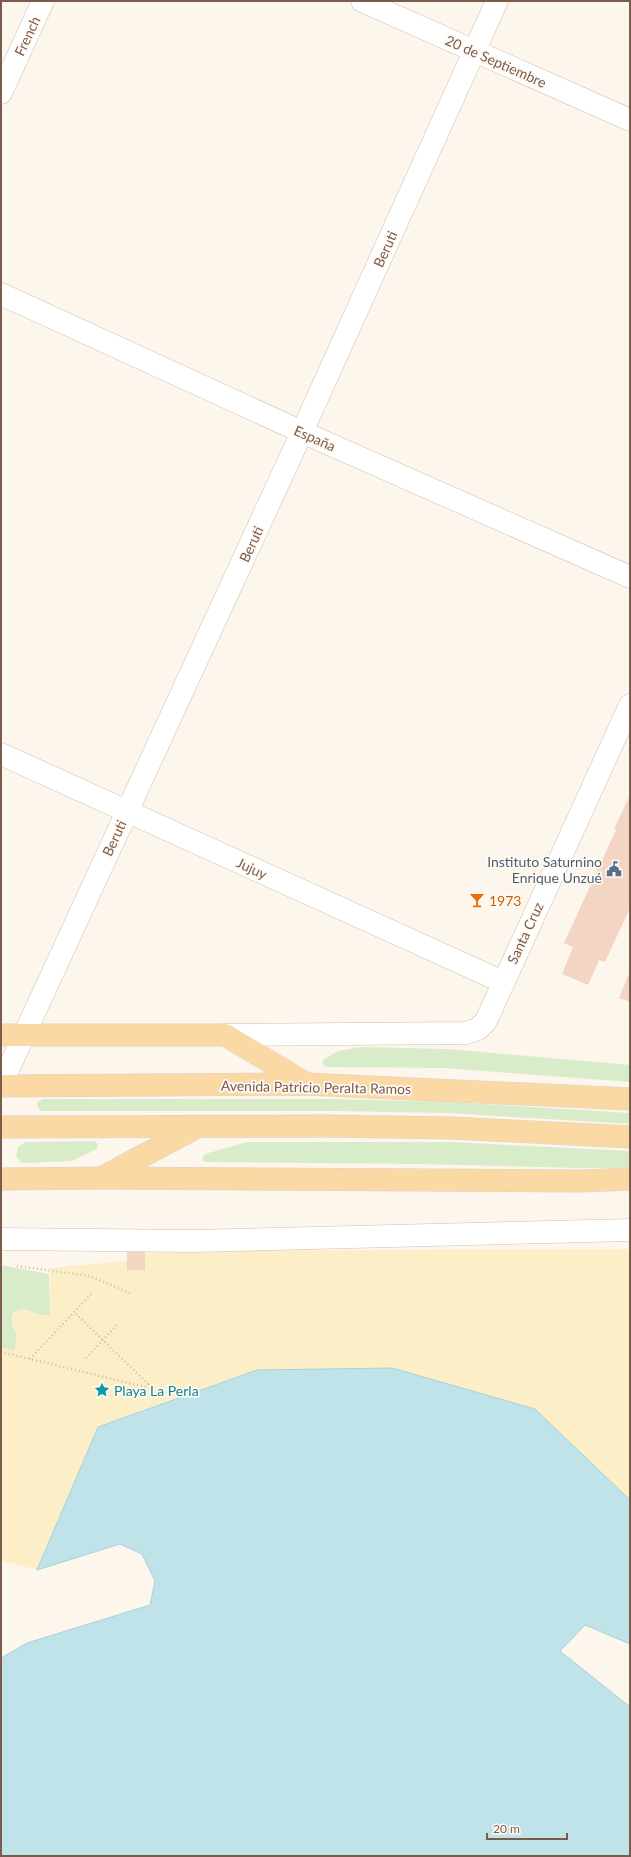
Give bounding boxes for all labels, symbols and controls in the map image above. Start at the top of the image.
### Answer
street label: French [10,13,44,59]
street label: 20 de Septiembre [443,31,549,91]
street label: Beruti [370,228,400,270]
street label: España [292,421,338,455]
street label: Beruti [235,523,267,565]
street label: Beruti [98,817,130,859]
place label: Instituto Saturnino Enrique Unzué [487,853,602,886]
street label: Jujuy [234,854,271,883]
public building icon: Instituto Saturnino Enrique Unzué [605,860,623,878]
bar icon: 1973 [468,891,486,909]
place label: 1973 [489,892,521,909]
street label: Santa Cruz [503,899,547,967]
street label: Avenida Patricio Peralta Ramos [221,1077,411,1097]
place icon: Playa La Perla [93,1381,111,1399]
place label: Playa La Perla [114,1382,199,1399]
scale bar [487,1815,567,1841]
text: 20 m [493,1821,520,1836]

